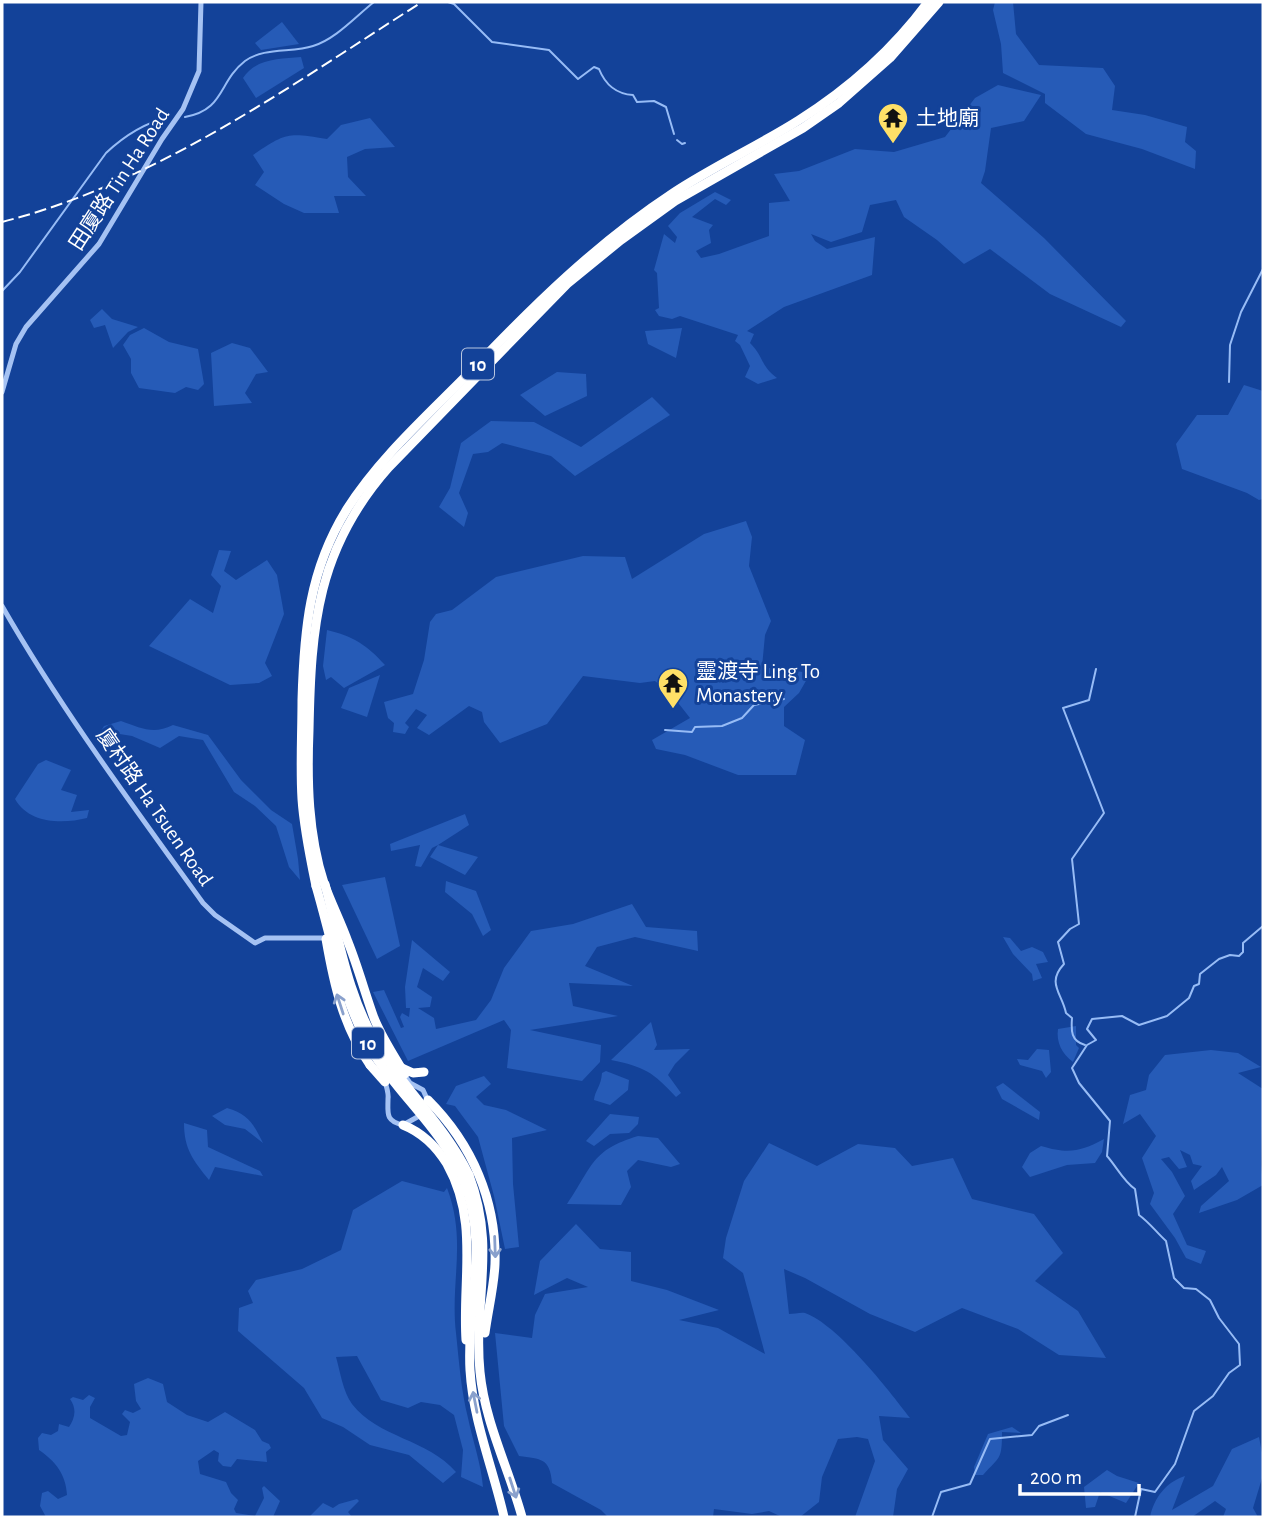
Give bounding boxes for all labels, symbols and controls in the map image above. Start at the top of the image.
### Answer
temple icon: 土地廟 [876,101,910,145]
street label: 田廈路 Tin Ha Road [65,104,173,254]
place label: 土地廟 [916,107,979,129]
road number: 10 [462,348,494,380]
place label: 靈渡寺 Ling To Monastery [696,660,820,706]
temple icon: 靈渡寺 Ling To Monastery [656,666,690,710]
street label: 廈村路 Ha Tsuen Road [92,724,218,890]
one-way arrow [333,993,345,1015]
road number: 10 [352,1028,384,1058]
one-way arrow [488,1236,501,1259]
one-way arrow [467,1392,481,1414]
scale bar [1020,1452,1139,1496]
text: 200 m [1030,1467,1082,1488]
one-way arrow [508,1476,520,1498]

